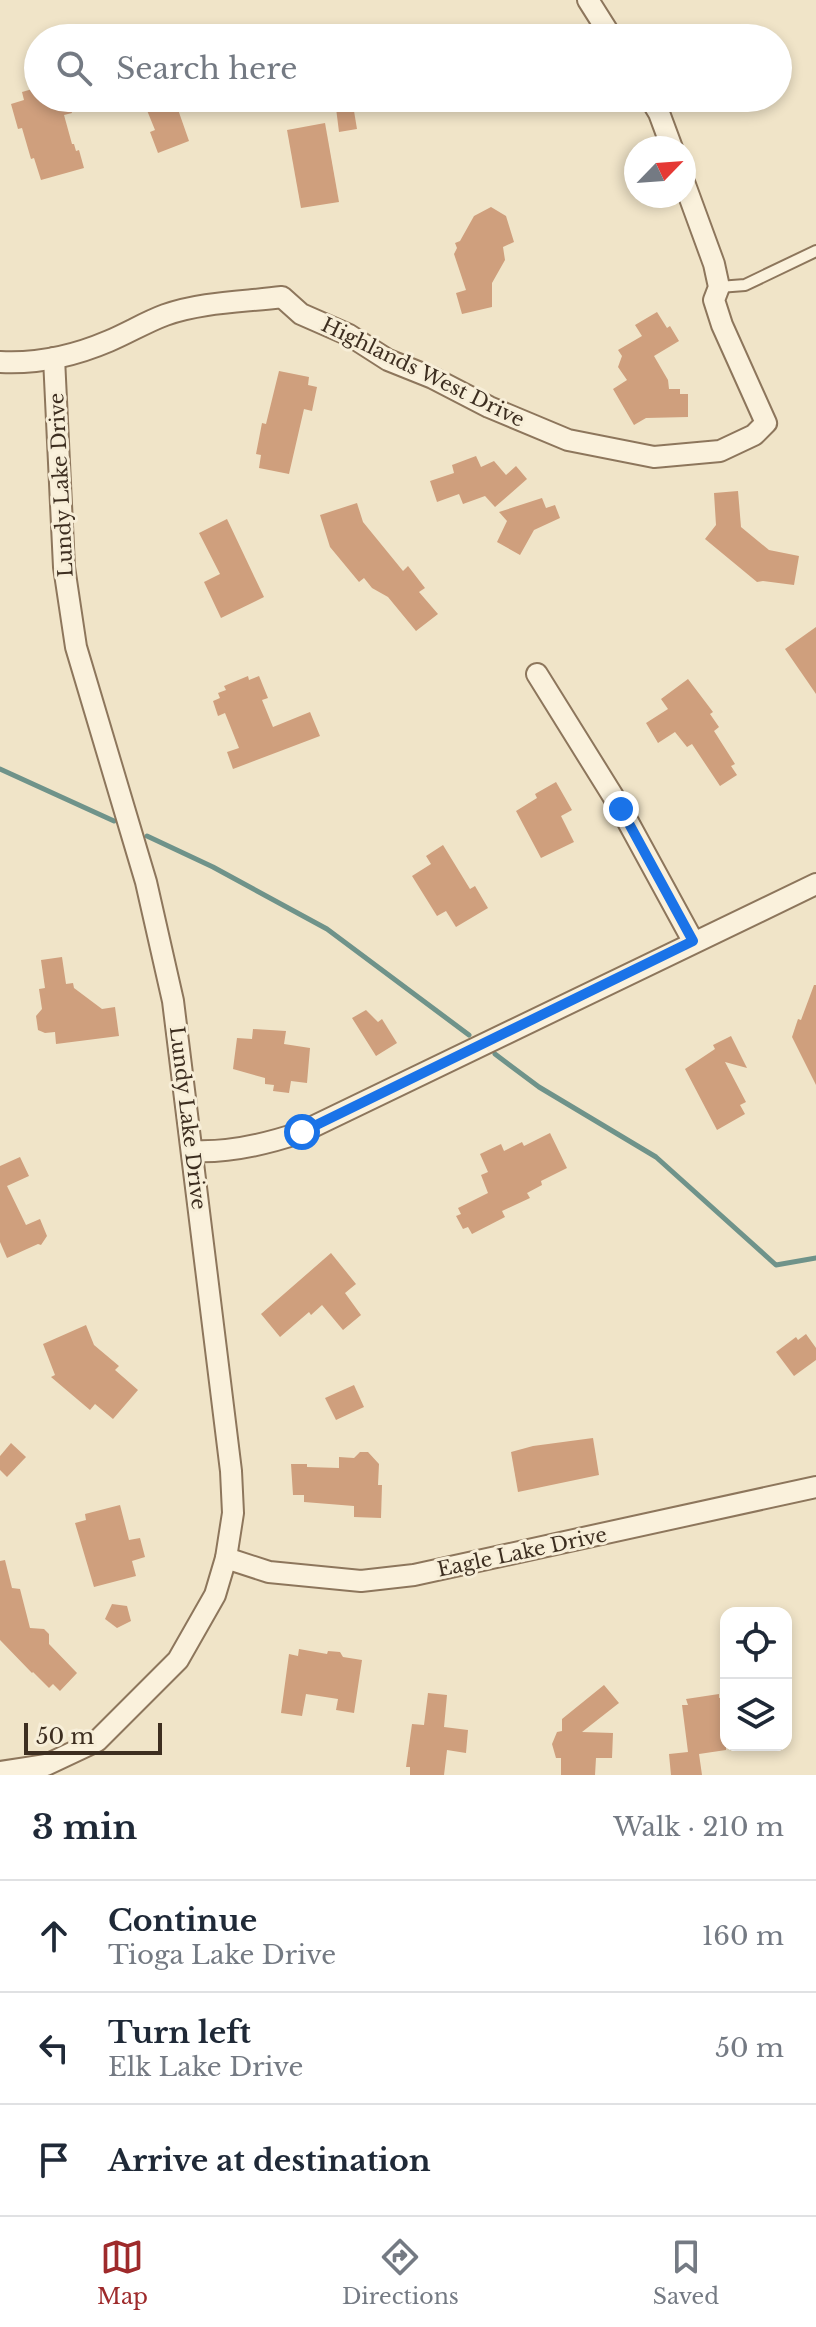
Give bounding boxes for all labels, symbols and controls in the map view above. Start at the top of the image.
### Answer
search box [24,24,792,112]
icon: search [52,46,96,90]
text: Search here [116,50,297,87]
north arrow [624,136,696,208]
street label: Highlands West Drive [318,312,528,432]
street label: Lundy Lake Drive [44,392,78,578]
route end [603,791,639,827]
street label: Lundy Lake Drive [165,1025,211,1211]
route start [284,1114,320,1150]
street label: Eagle Lake Drive [435,1522,609,1582]
map controls [720,1607,792,1751]
button: locate [720,1607,792,1679]
button: layers [720,1679,792,1751]
scale bar [24,1719,162,1755]
text: 50 m [36,1723,94,1750]
text: 3 min [32,1806,137,1848]
text: Walk · 210 m [613,1811,784,1843]
text: Continue [108,1902,257,1939]
icon: ahead [32,1914,76,1958]
text: 160 m [702,1920,784,1952]
text: Tioga Lake Drive [108,1939,336,1971]
text: Turn left [108,2014,251,2051]
icon: left [32,2026,76,2070]
text: 50 m [715,2032,784,2064]
text: Elk Lake Drive [108,2051,303,2083]
icon: arrive [32,2138,76,2182]
text: Arrive at destination [108,2142,431,2179]
tab: Map [97,2235,148,2310]
tab: Directions [342,2235,459,2310]
tab: Saved [653,2235,719,2310]

